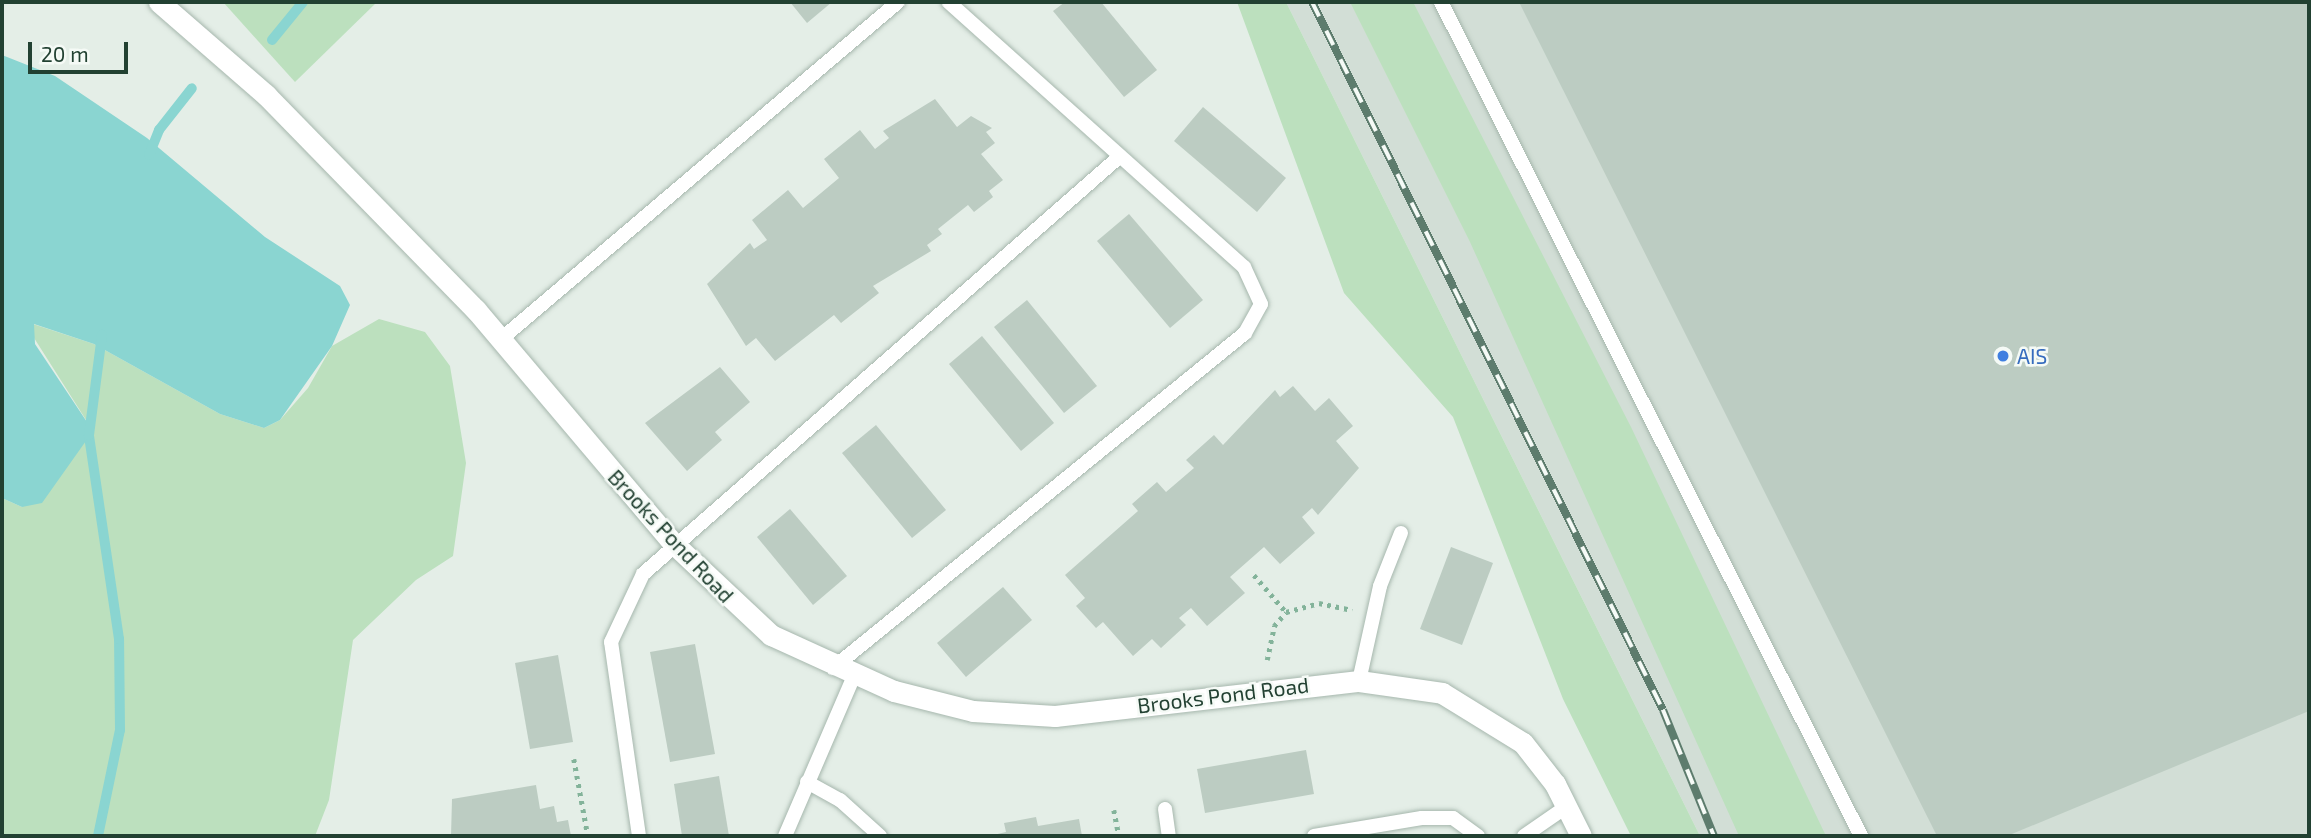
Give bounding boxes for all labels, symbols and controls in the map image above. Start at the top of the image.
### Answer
scale bar [32,28,131,72]
text: 20 m [41,41,89,66]
place label: AIS [2017,343,2047,369]
marker: AIS [1995,348,2011,364]
street label: Brooks Pond Road [603,464,739,608]
street label: Brooks Pond Road [1136,672,1310,718]

